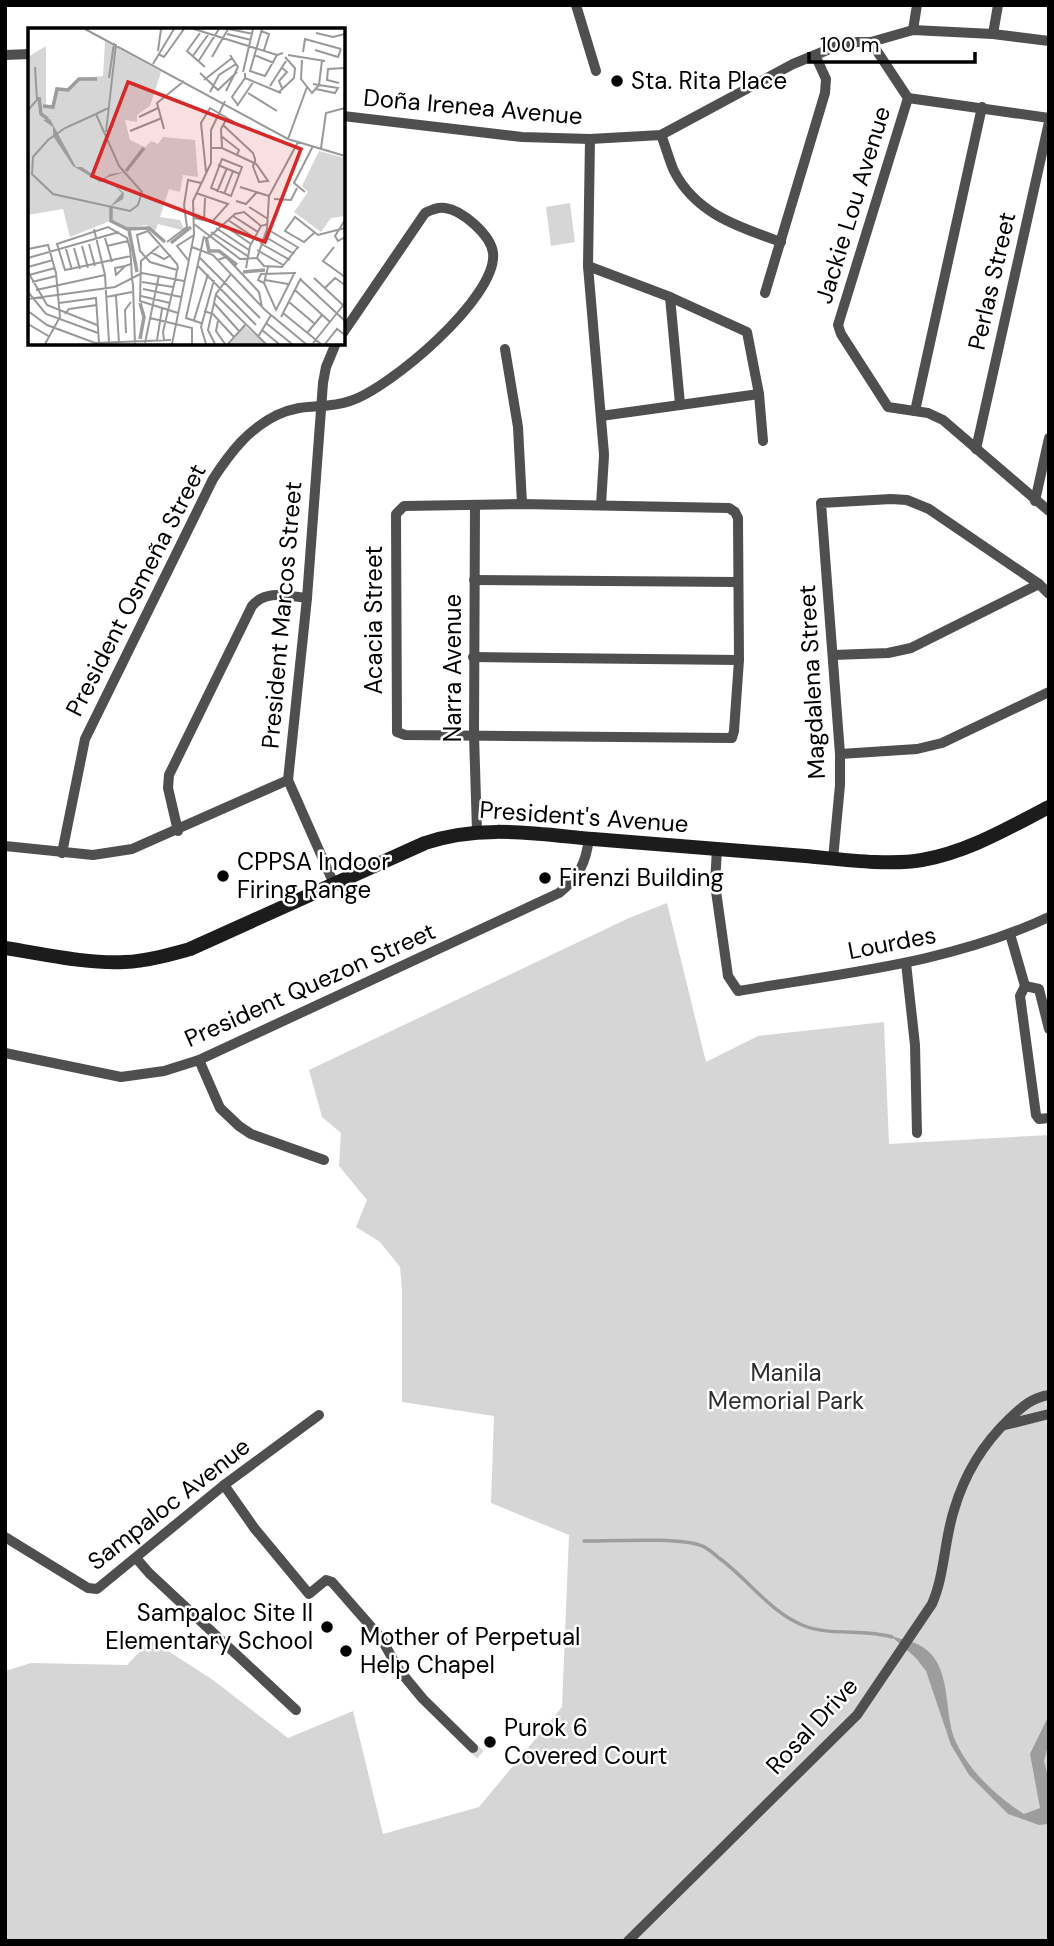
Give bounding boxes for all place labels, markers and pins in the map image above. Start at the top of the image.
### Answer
place label: Sta. Rita Place [631,65,787,96]
marker: Sta. Rita Place [609,73,625,89]
place label: CPPSA Indoor Firing Range [237,846,390,905]
place label: Firenzi Building [559,862,724,893]
marker: CPPSA Indoor Firing Range [215,868,231,884]
marker: Firenzi Building [537,870,553,886]
place label: Sampaloc Site II Elementary School [105,1597,313,1656]
marker: Sampaloc Site II Elementary School [319,1619,335,1635]
place label: Mother of Perpetual Help Chapel [360,1621,580,1680]
marker: Mother of Perpetual Help Chapel [338,1643,354,1659]
place label: Purok 6 Covered Court [504,1712,668,1771]
marker: Purok 6 Covered Court [482,1734,498,1750]

